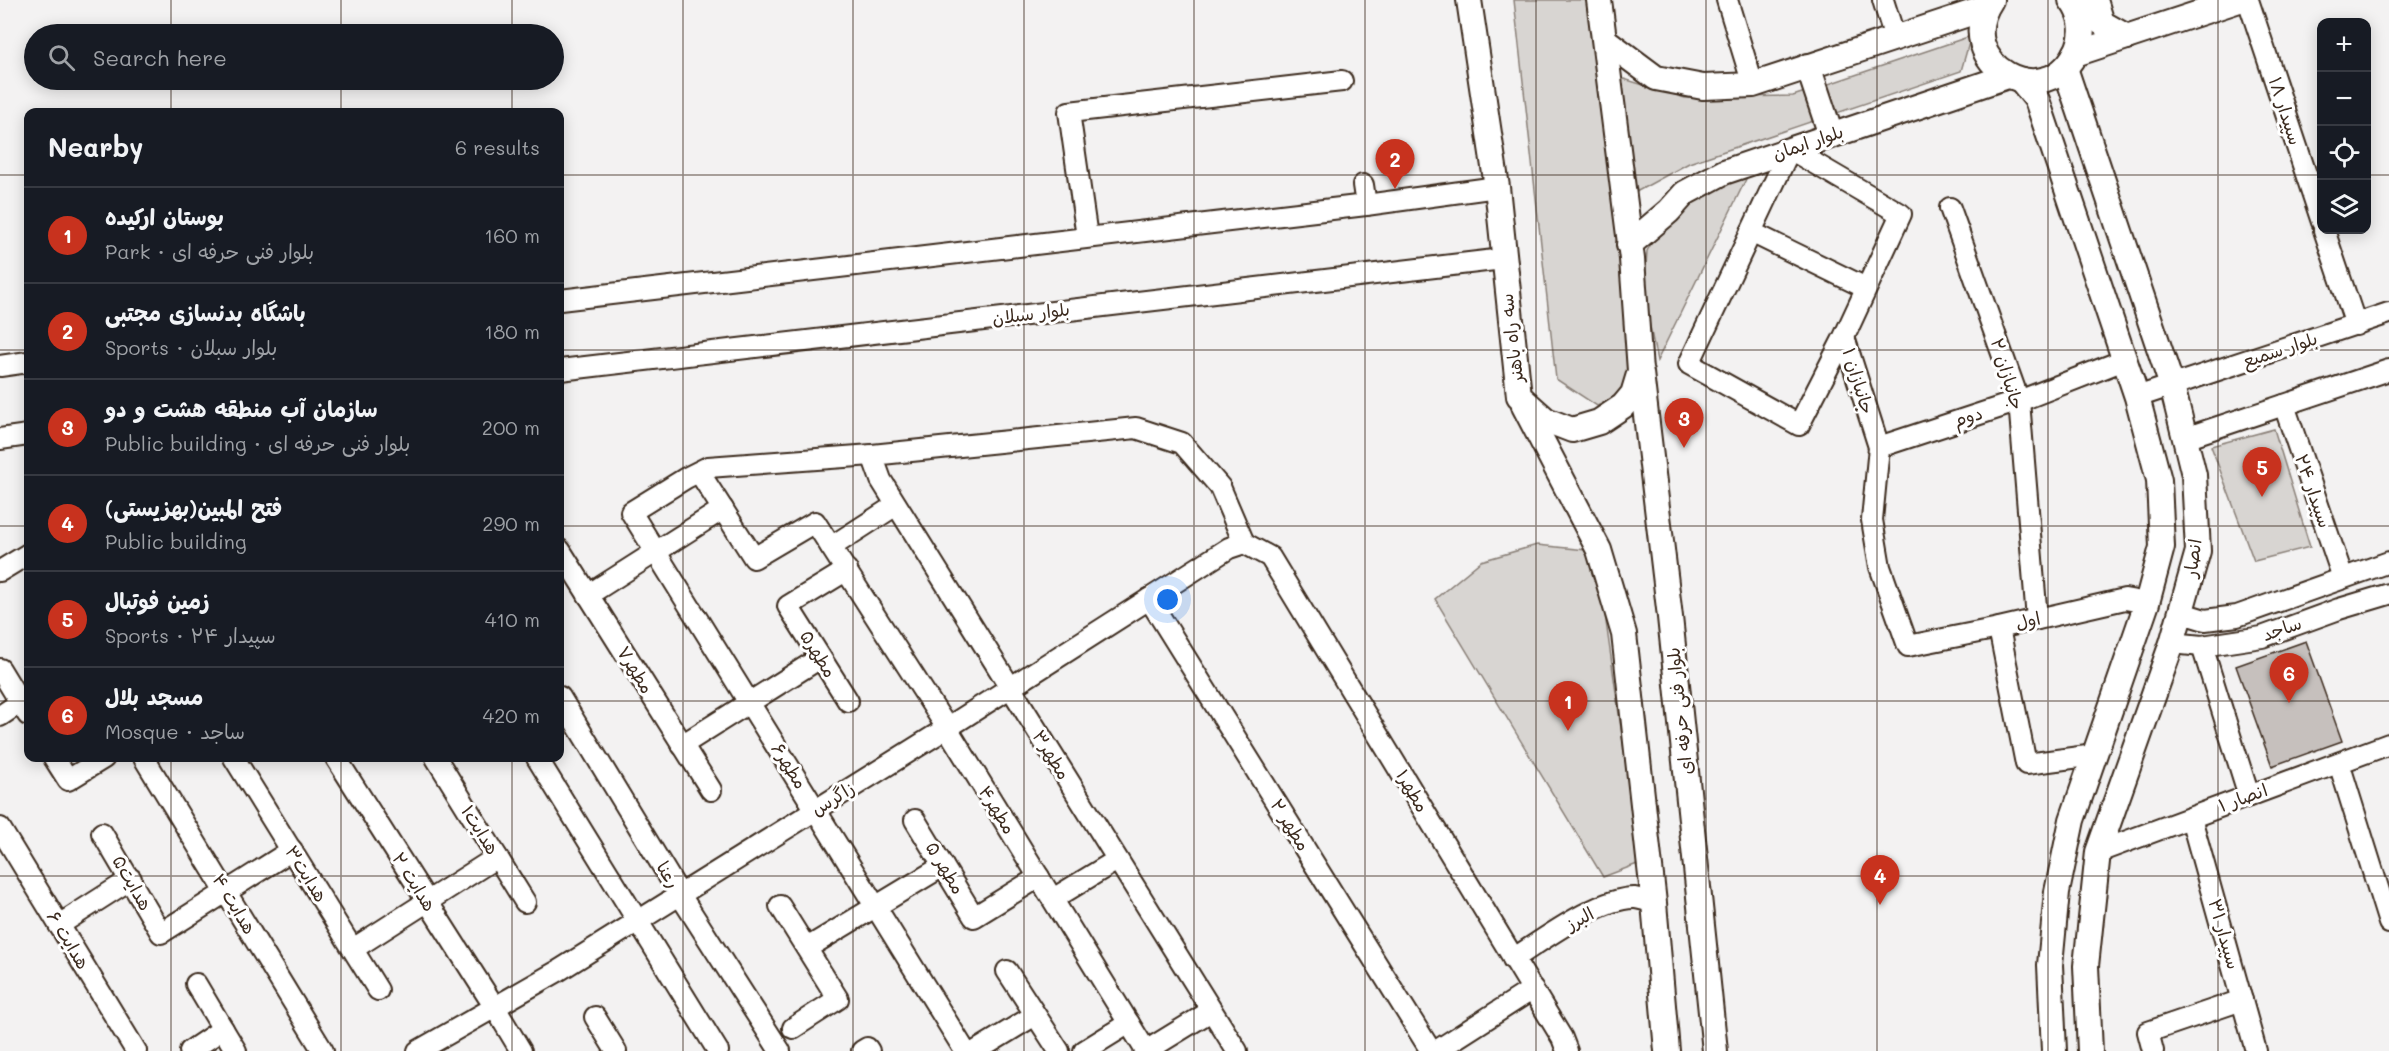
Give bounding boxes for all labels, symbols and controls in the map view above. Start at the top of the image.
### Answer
map controls [2317,18,2371,234]
button: + [2317,18,2371,72]
search box [24,24,564,90]
icon: search [45,41,78,74]
text: Search here [93,43,227,72]
button: − [2317,72,2371,126]
street label: سپیدار ۱۸ [2263,74,2308,148]
street label: بلوار ایمان [1769,119,1846,165]
button: locate [2317,126,2371,180]
text: Nearby [48,130,143,164]
text: 6 results [455,134,540,160]
pin: 2 [1376,140,1414,189]
button: layers [2317,180,2371,234]
text: بوستان ارکیده [105,202,224,231]
text: 1 [63,222,72,248]
text: 160 m [484,222,540,248]
text: Park · بلوار فنی حرفه ای [105,238,314,264]
street label: سه راه باهنر [1494,292,1529,386]
street label: بلوار سبلان [991,296,1071,330]
text: باشگاه بدنسازی مجتبی [105,298,306,327]
text: 2 [62,318,73,344]
text: 180 m [484,318,540,344]
street label: بلوار سمیع [2239,326,2321,374]
text: Sports · بلوار سبلان [105,334,277,360]
street label: جانبازان ۲ [1986,335,2030,413]
street label: جانبازان ۱ [1838,345,1880,417]
text: سازمان آب منطقه هشت و دو [105,394,378,423]
pin: 3 [1664,398,1704,448]
street label: دوم [1950,400,1986,435]
text: 3 [62,414,74,440]
text: 200 m [482,414,540,440]
text: Public building · بلوار فنی حرفه ای [105,430,410,456]
pin: 5 [2242,448,2282,497]
street label: سپیدار ۲۴ [2289,451,2338,531]
text: فتح المبین(بهزیستی) [105,493,282,522]
text: 4 [61,510,74,536]
text: 290 m [482,510,540,536]
text: Public building [105,528,247,554]
street label: انصار [2177,537,2207,581]
your location [1153,585,1182,614]
text: زمین فوتبال [105,586,209,615]
text: 5 [62,606,73,632]
text: 410 m [485,606,540,632]
street label: اول [2013,606,2043,635]
street label: ساجد [2259,610,2305,646]
text: Sports · سپیدار ۲۴ [105,622,276,648]
street label: مطهر۵ [795,625,843,682]
street label: مطهر۷ [612,641,660,698]
street label: بلوار فنی حرفه ای [1660,646,1698,776]
pin: 6 [2270,654,2308,703]
text: مسجد بلال [105,682,203,711]
pin: 1 [1548,682,1588,731]
text: 6 [61,702,74,728]
text: 420 m [482,702,540,728]
text: Mosque · ساجد [105,718,245,744]
street label: مطهر۳ [1027,725,1076,784]
street label: مطهر۶ [766,738,813,793]
street label: مطهر۱ [1391,765,1435,816]
street label: زاگرس [806,775,859,821]
street label: انصار ۱ [2215,777,2271,817]
street label: مطهر۴ [974,781,1022,838]
street label: مطهر ۲ [1266,794,1316,855]
street label: هدایت۱ [456,800,505,859]
street label: مطهر ۵ [921,837,971,898]
street label: هدایت۳ [280,841,333,906]
street label: هدایت ۲ [387,847,442,916]
street label: هدایت۵ [108,851,158,914]
street label: رعنا [651,856,686,892]
pin: 4 [1860,856,1900,905]
street label: هدایت ۴ [207,869,262,938]
street label: سپیدار ۳۱ [2203,896,2246,972]
street label: البرز [1560,901,1598,936]
street label: هدایت ۶ [42,906,96,973]

